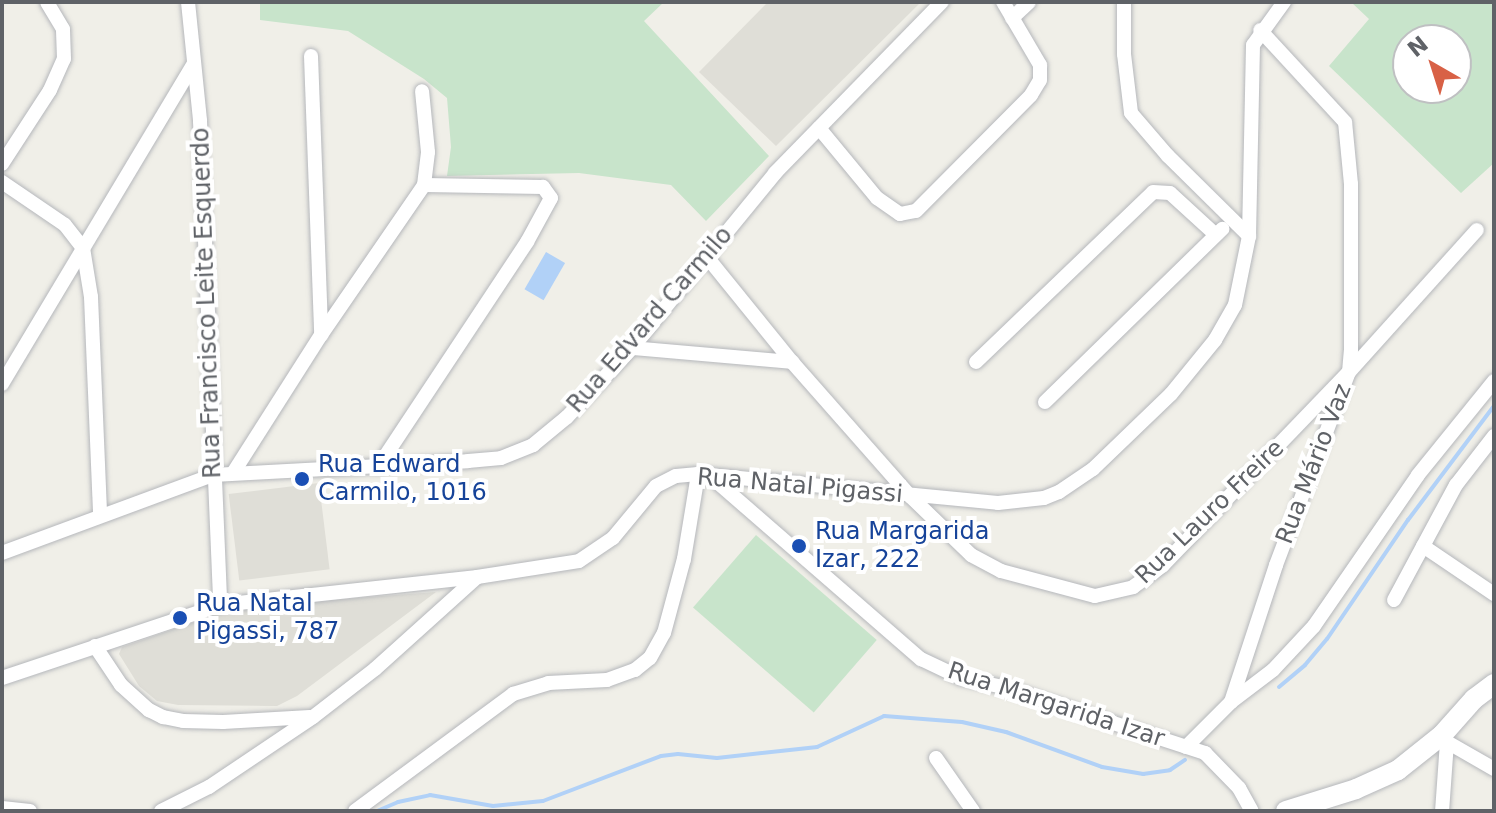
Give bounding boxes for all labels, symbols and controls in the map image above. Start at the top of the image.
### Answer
north arrow [1392,24,1472,104]
text: N [1403,31,1433,62]
street label: Rua Francisco Leite Esquerdo [186,127,228,479]
street label: Rua Edvard Carmilo [561,221,739,419]
street label: Rua Mário Vaz [1270,380,1358,548]
street label: Rua Lauro Freire [1130,434,1290,590]
place label: Rua Edward Carmilo, 1016 [318,451,487,507]
street label: Rua Natal Pigassi [696,463,904,509]
marker: Rua Edward Carmilo, 1016 [293,470,311,488]
place label: Rua Margarida Izar, 222 [815,518,989,574]
marker: Rua Margarida Izar, 222 [790,537,808,555]
place label: Rua Natal Pigassi, 787 [196,590,339,646]
marker: Rua Natal Pigassi, 787 [171,609,189,627]
street label: Rua Margarida Izar [944,656,1168,754]

